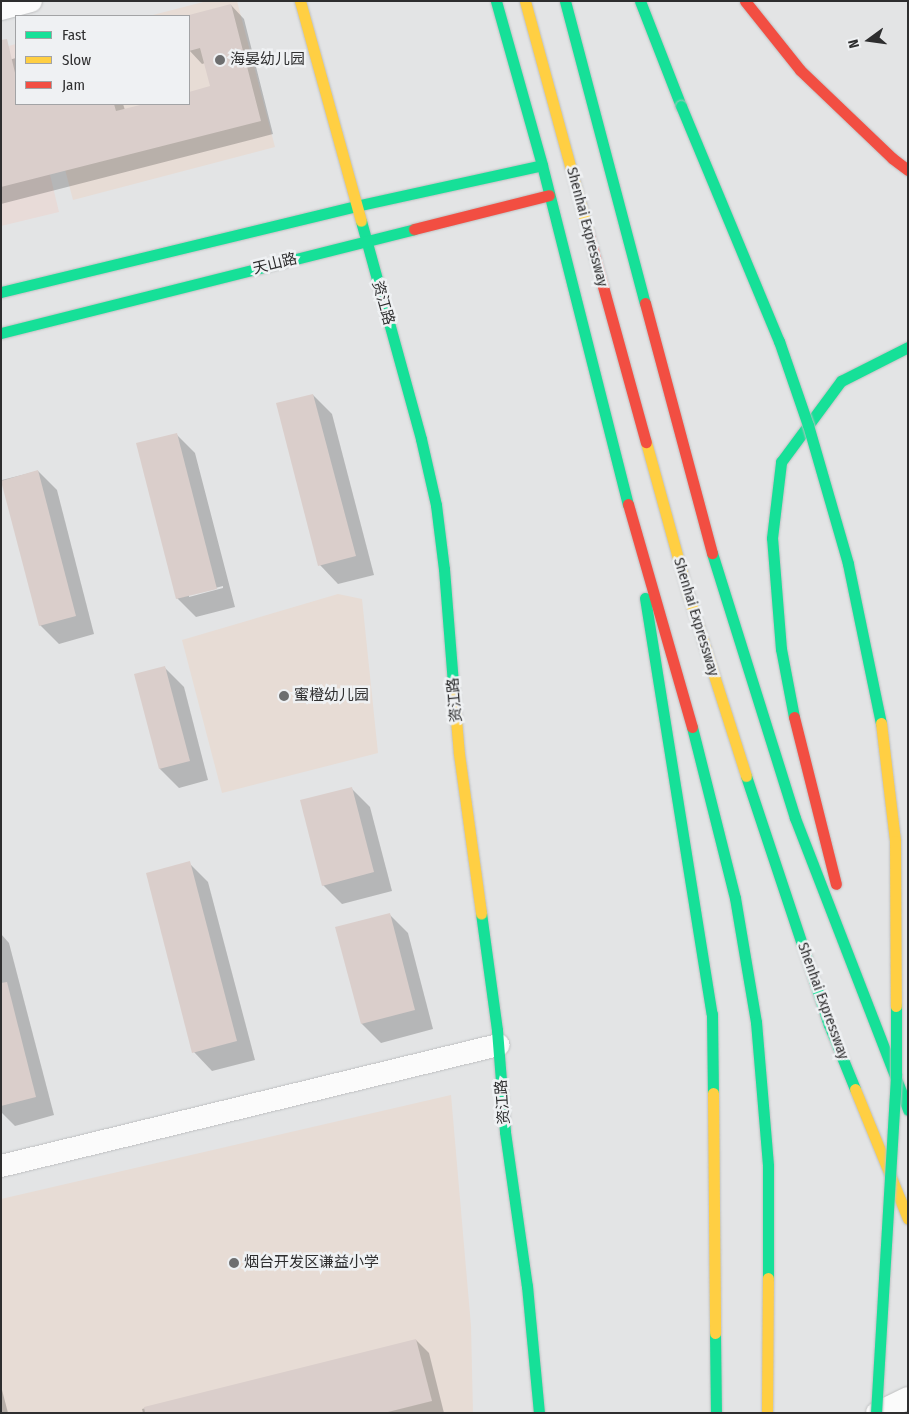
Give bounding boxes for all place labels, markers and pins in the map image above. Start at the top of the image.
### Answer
place label: 海晏幼儿园 [230,51,305,69]
marker: 海晏幼儿园 [214,54,226,66]
place label: 蜜橙幼儿园 [294,687,369,705]
marker: 蜜橙幼儿园 [278,690,290,702]
place label: 烟台开发区谦益小学 [244,1254,379,1272]
marker: 烟台开发区谦益小学 [228,1257,240,1269]

